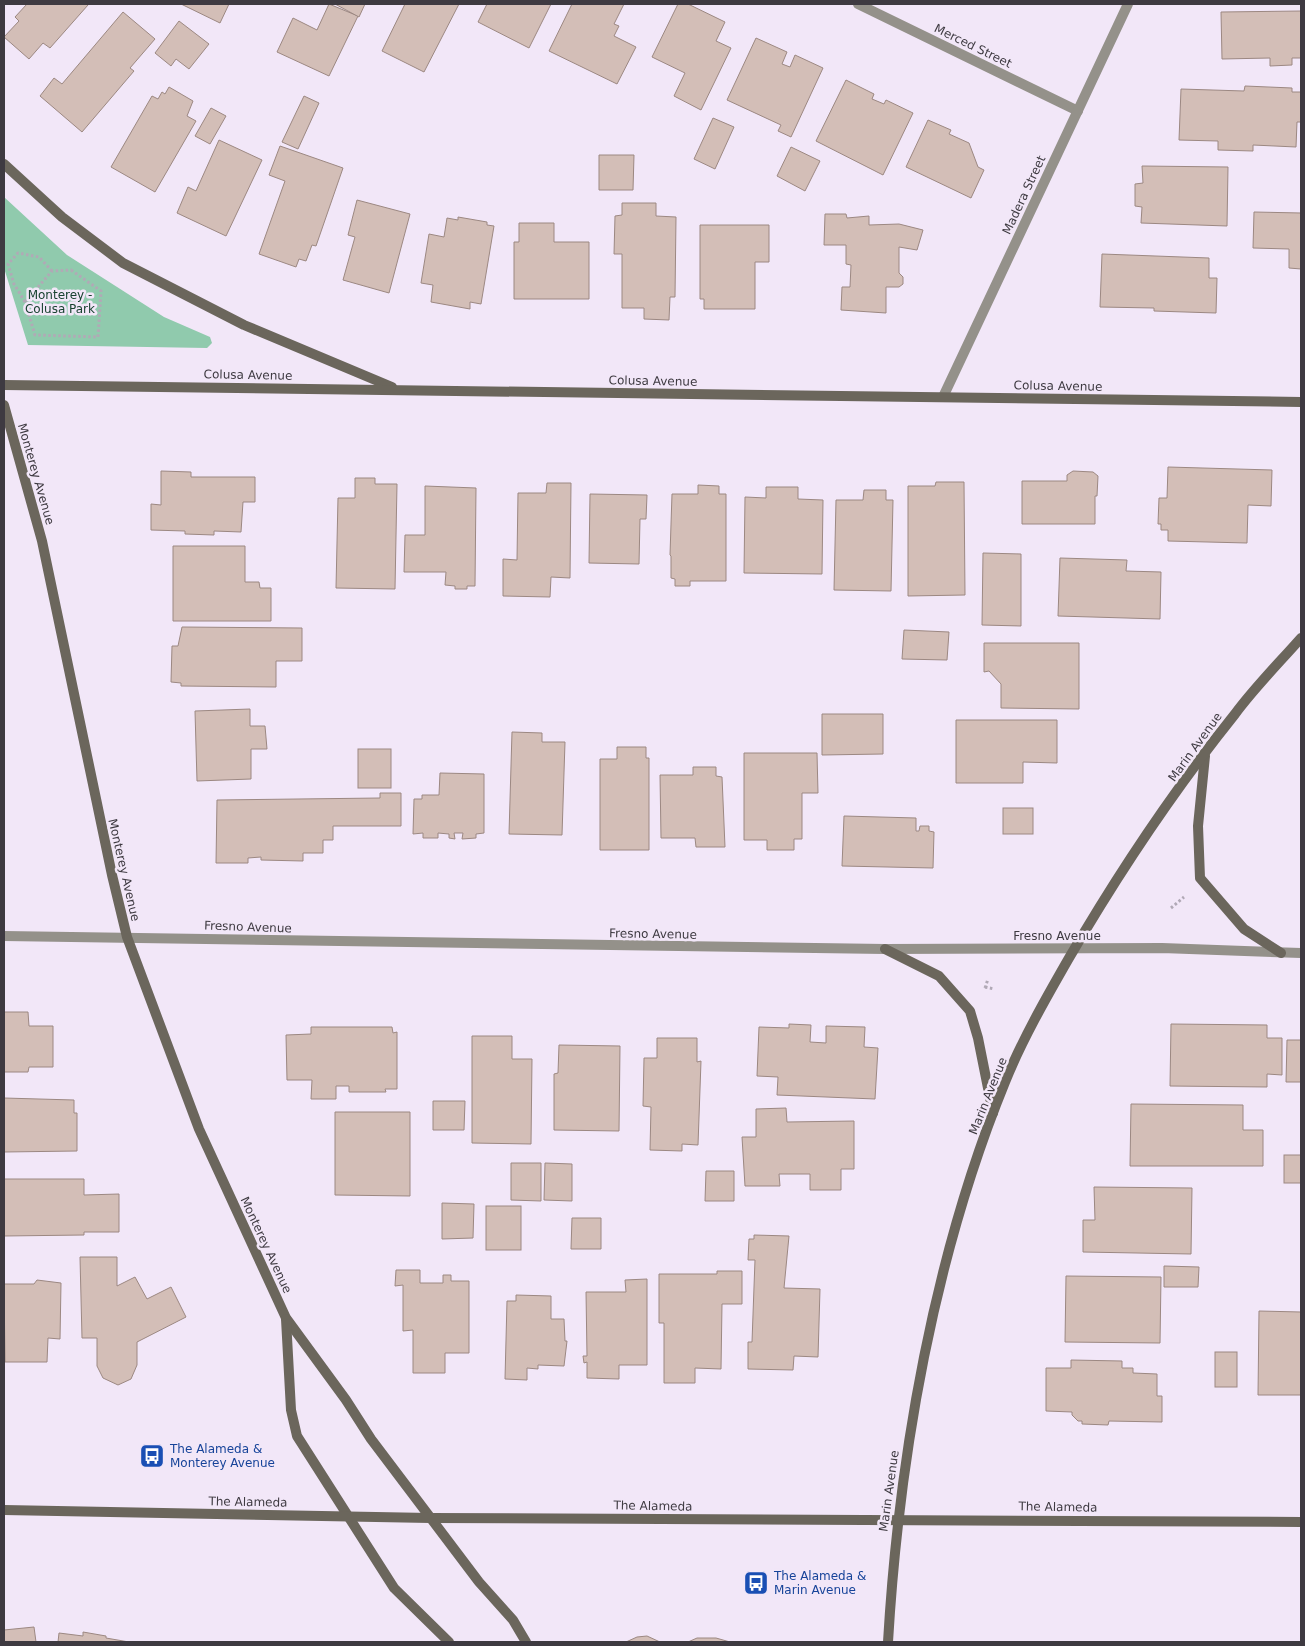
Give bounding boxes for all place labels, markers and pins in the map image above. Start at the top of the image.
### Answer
place label: The Alameda & Monterey Avenue [169,1442,275,1470]
bus stop icon: The Alameda & Monterey Avenue [139,1443,165,1469]
place label: The Alameda & Marin Avenue [773,1569,866,1597]
bus stop icon: The Alameda & Marin Avenue [743,1570,769,1596]

